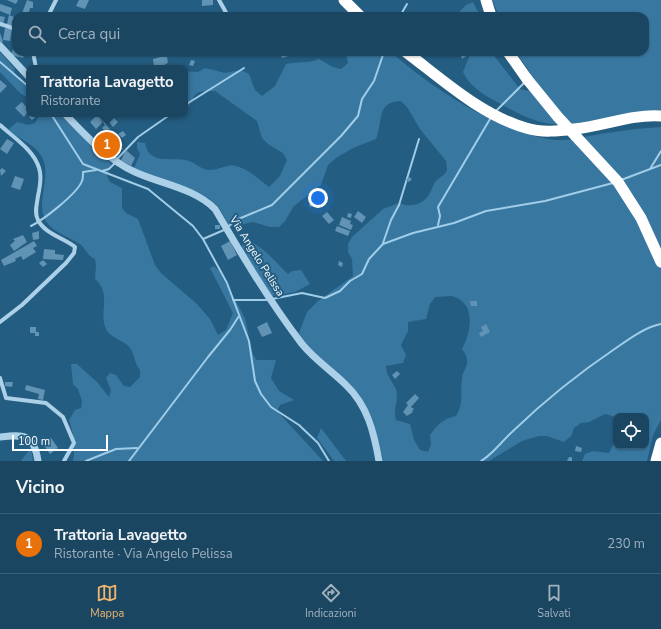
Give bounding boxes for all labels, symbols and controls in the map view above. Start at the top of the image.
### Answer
search box [12,12,649,56]
icon: search [26,23,48,45]
text: Cerca qui [58,24,120,44]
popup [26,65,188,117]
text: Trattoria Lavagetto [40,72,174,92]
text: Ristorante [40,92,100,110]
pin: 1 [94,130,120,160]
your location [308,188,328,208]
street label: Via Angelo Pelissa [226,212,288,299]
map controls [613,413,649,449]
button: locate [613,413,649,449]
scale bar [12,433,108,452]
text: 100 m [18,434,50,449]
text: Vicino [16,476,65,499]
text: Trattoria Lavagetto [54,525,187,545]
text: 1 [25,535,33,553]
text: 230 m [607,535,645,553]
text: Ristorante · Via Angelo Pelissa [54,545,233,563]
tab: Mappa [90,582,124,621]
tab: Indicazioni [305,582,356,621]
tab: Salvati [537,582,571,621]

